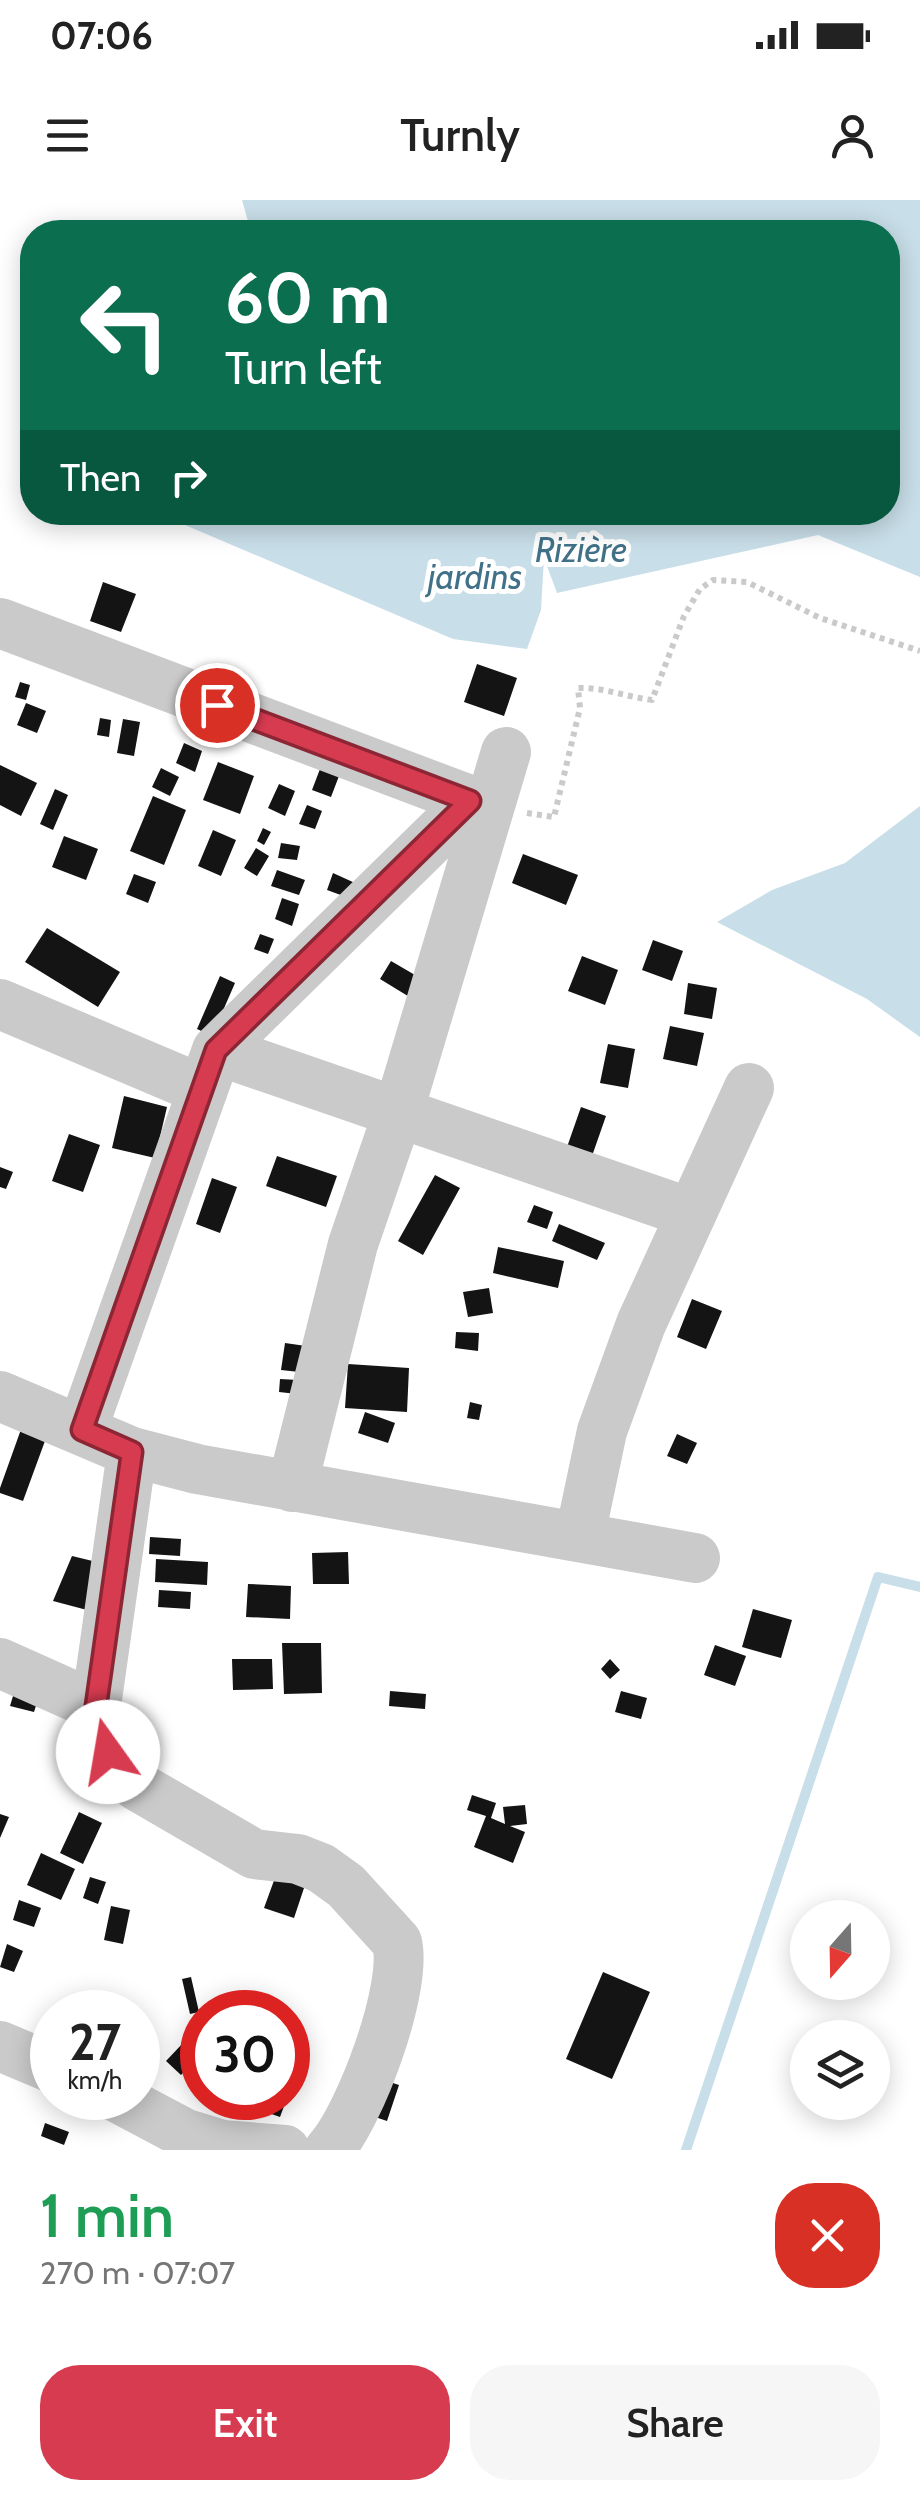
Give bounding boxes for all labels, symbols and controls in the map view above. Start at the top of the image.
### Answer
text: 07:06 [50,12,153,59]
icon: menu [40,108,95,163]
text: Turnly [400,108,520,162]
icon: person [825,108,880,163]
text: 60 m [225,255,390,341]
icon: left [60,260,190,390]
text: Turn left [225,341,382,395]
icon: right [161,450,216,505]
text: Then [60,454,141,501]
water label: Rizière [535,528,627,571]
water label: jardins [425,555,522,598]
pin [175,663,260,748]
icon: arrive [190,678,245,733]
position arrow [56,1700,160,1804]
north arrow [790,1900,890,2000]
map controls [790,1900,890,2120]
speed limit sign: 30 [180,1990,310,2120]
text: 27 [69,2012,121,2073]
button: layers [790,2020,890,2120]
text: km/h [68,2065,122,2095]
text: 1 min [40,2179,174,2252]
button: close [775,2183,880,2288]
text: 270 m · 07:07 [40,2253,235,2292]
button: Exit [40,2365,450,2480]
button: Share [470,2365,880,2480]

